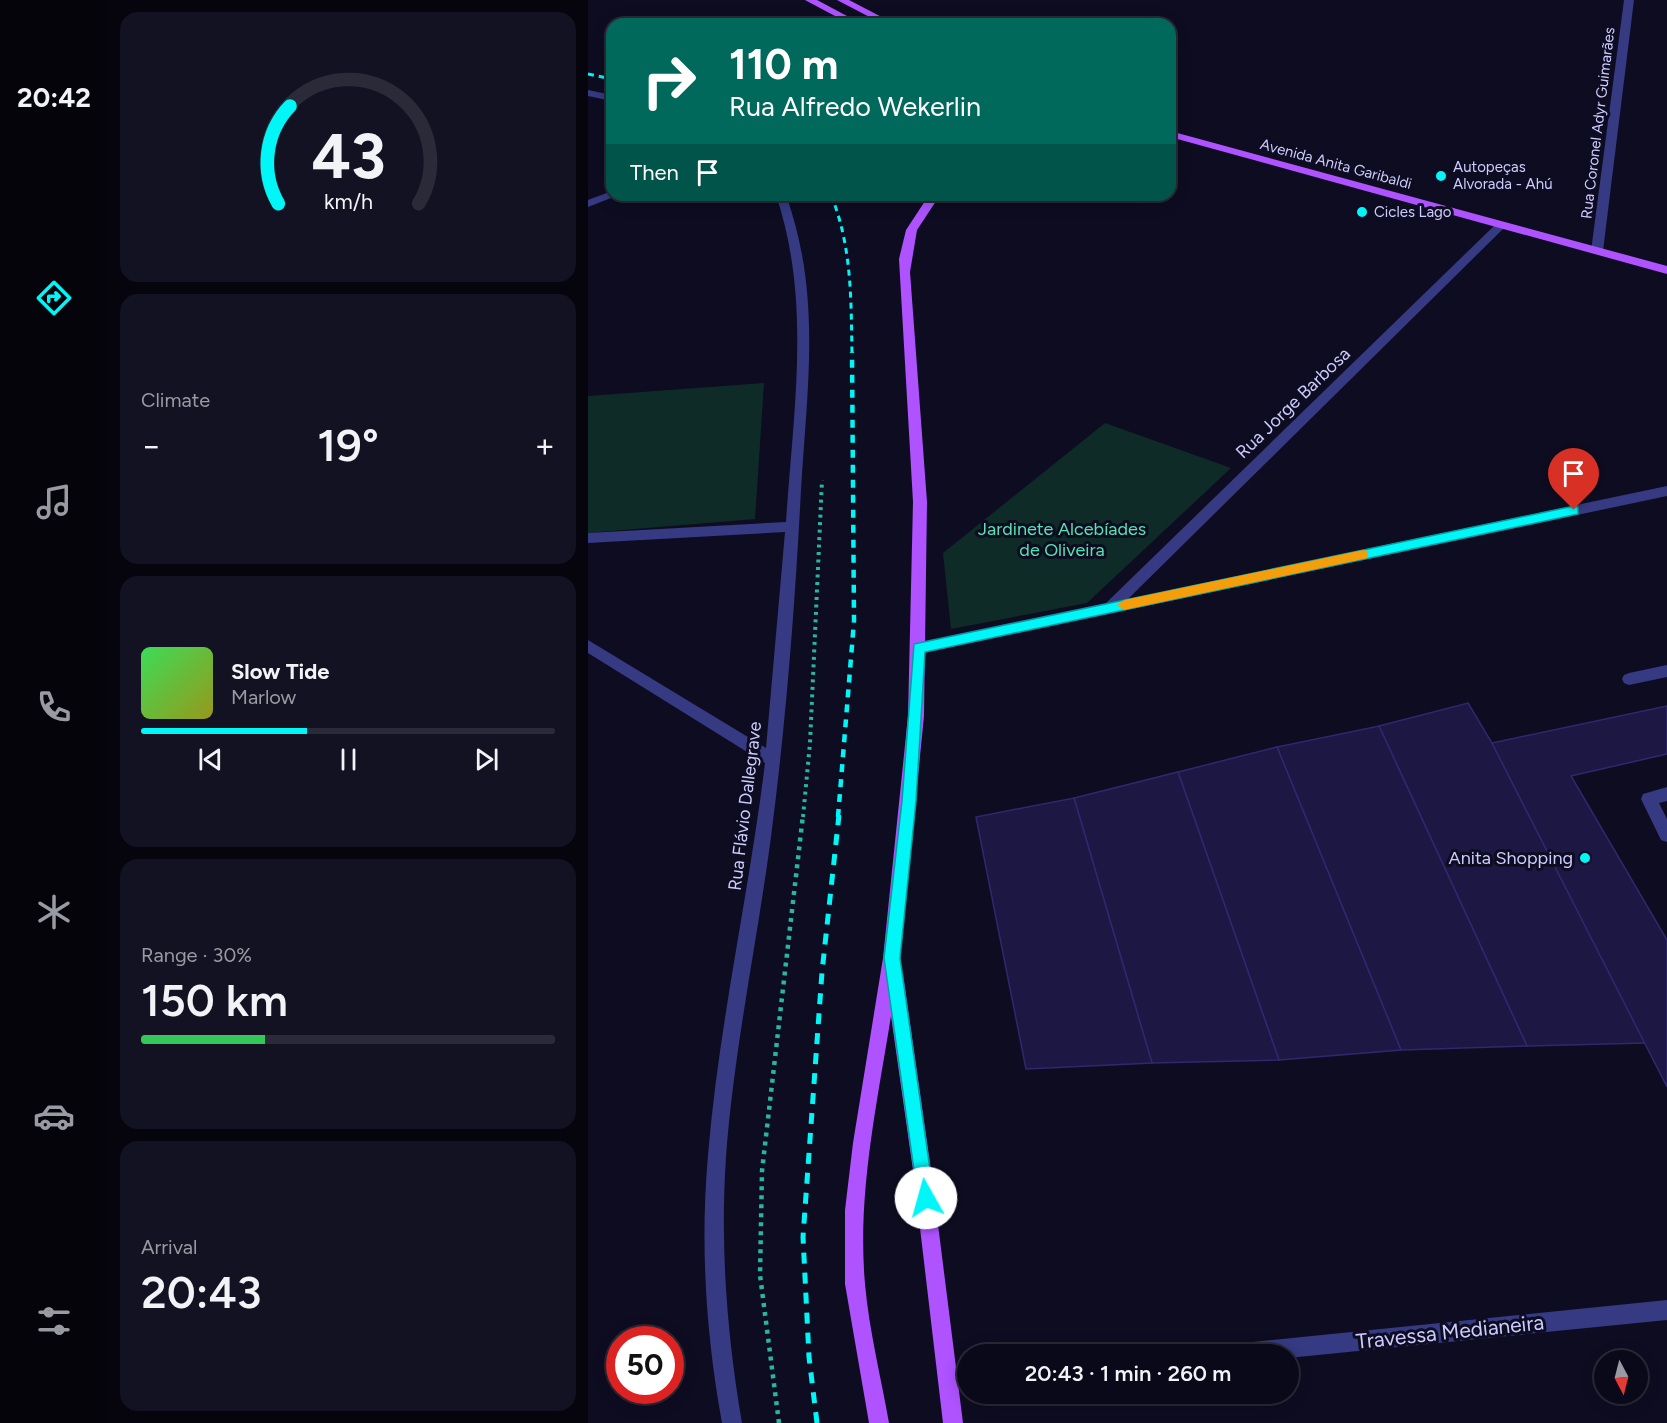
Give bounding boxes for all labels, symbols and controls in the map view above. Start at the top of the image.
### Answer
street label: Rua Coronel Adyr Guimarães [1577,26,1619,220]
text: 110 m [729,39,838,90]
icon: right [630,42,708,120]
text: 20:42 [17,81,91,114]
text: Rua Alfredo Wekerlin [729,90,981,123]
text: 43 [311,119,385,194]
street label: Avenida Anita Garibaldi [1258,135,1414,193]
icon: arrive [691,156,724,189]
place label: Autopeças Alvorada - Ahú [1453,158,1553,193]
text: Then [630,159,679,186]
marker: Autopeças Alvorada - Ahú [1434,169,1448,183]
text: km/h [324,189,372,214]
place label: Cicles Lago [1374,203,1452,221]
marker: Cicles Lago [1355,205,1369,219]
icon: directions [33,277,75,319]
street label: Rua Jorge Barbosa [1231,343,1355,463]
text: Climate [141,388,210,412]
text: 19° [317,418,379,472]
text: − [141,426,162,465]
text: + [534,426,555,465]
pin [1548,448,1599,510]
icon: arrive [1557,457,1590,490]
icon: music [33,481,75,523]
park label: Jardinete Alcebíades de Oliveira [978,518,1146,561]
text: Slow Tide [231,658,330,685]
text: Marlow [231,685,296,709]
icon: phone [33,686,75,728]
street label: Rua Flávio Dallegrave [724,720,766,892]
icon: previous [194,743,227,776]
icon: pause [332,743,365,776]
icon: next [470,743,503,776]
place label: Anita Shopping [1449,847,1573,869]
marker: Anita Shopping [1578,851,1592,865]
icon: climate [33,891,75,933]
text: Range · 30% [141,943,252,967]
text: 150 km [141,973,288,1027]
icon: car [33,1095,75,1137]
position arrow [894,1166,958,1230]
text: Arrival [141,1235,197,1259]
text: 20:43 [141,1265,261,1319]
icon: filters [33,1300,75,1342]
street label: Travessa Medianeira [1355,1309,1545,1354]
speed limit sign: 50 [606,1326,684,1404]
north arrow [1594,1350,1648,1404]
map controls [1594,1350,1648,1404]
text: 20:43 · 1 min · 260 m [1025,1360,1231,1387]

